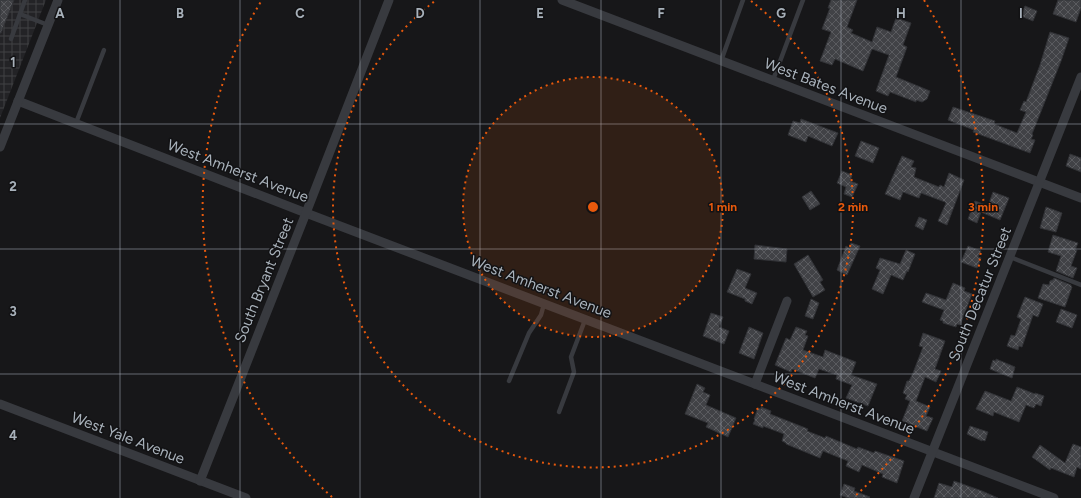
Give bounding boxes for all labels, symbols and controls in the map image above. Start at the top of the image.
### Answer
text: A [55,6,65,21]
text: B [176,6,184,21]
text: C [295,6,305,21]
text: D [415,6,425,21]
text: E [536,6,544,21]
text: F [657,6,665,21]
text: G [776,6,786,21]
text: H [896,6,906,21]
text: I [1019,6,1023,21]
street label: West Bates Avenue [762,54,890,118]
text: 1 [10,55,16,70]
street label: West Amherst Avenue [165,136,311,206]
text: 2 [9,179,17,194]
centre of rings [586,200,600,214]
text: 1 min [709,200,737,214]
text: 2 min [838,200,868,214]
text: 3 min [968,200,998,214]
street label: South Bryant Street [231,214,297,345]
street label: South Decatur Street [945,224,1015,364]
street label: West Amherst Avenue [468,252,614,322]
text: 3 [9,304,17,319]
street label: West Amherst Avenue [771,368,917,438]
street label: West Yale Avenue [69,408,187,468]
text: 4 [9,428,17,443]

